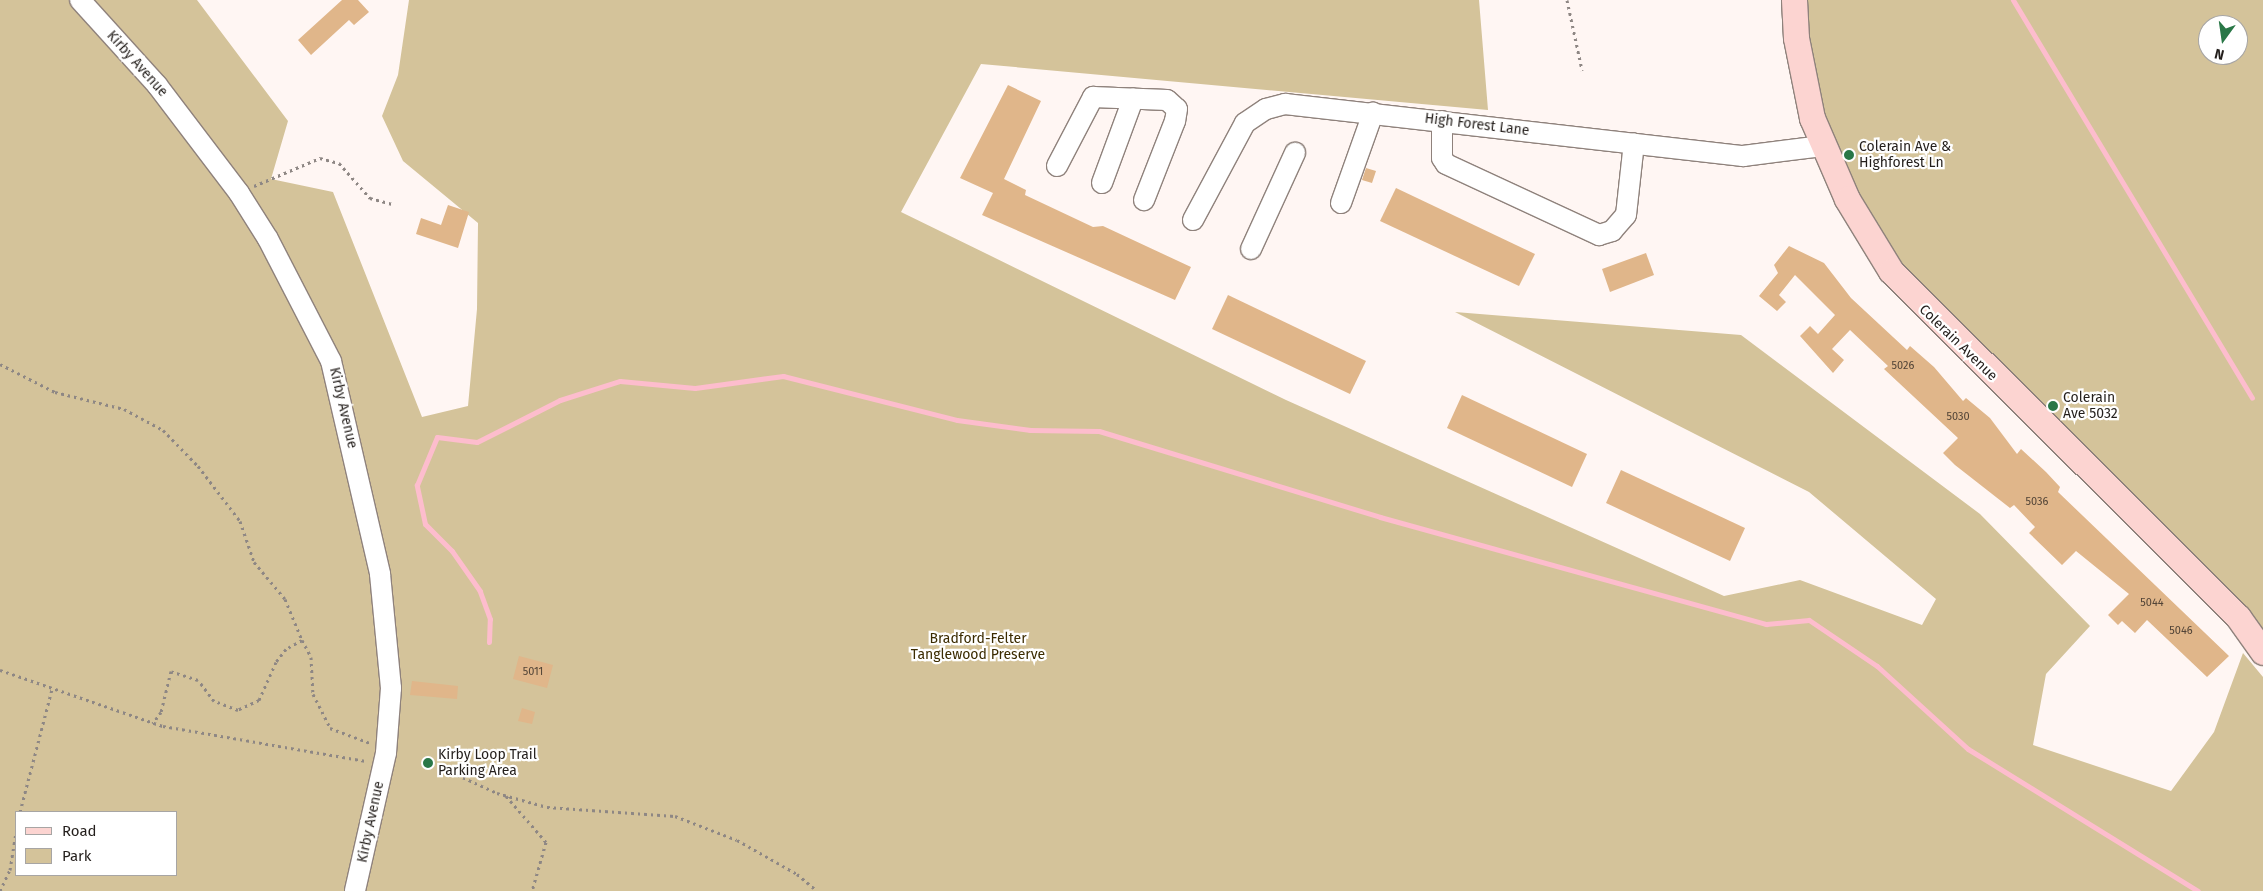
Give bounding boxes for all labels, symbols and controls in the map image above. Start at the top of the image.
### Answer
north arrow [2198,15,2248,65]
street label: Kirby Avenue [103,28,171,100]
text: N [2213,45,2226,63]
street label: High Forest Lane [1424,110,1530,140]
place label: Colerain Ave & Highforest Ln [1859,139,1951,172]
marker: Colerain Ave & Highforest Ln [1843,149,1855,161]
street label: Colerain Avenue [1915,301,2001,385]
house number: 5026 [1892,359,1914,373]
street label: Kirby Avenue [325,366,361,450]
place label: Colerain Ave 5032 [2063,390,2118,422]
marker: Colerain Ave 5032 [2047,400,2059,412]
house number: 5030 [1946,410,1970,424]
house number: 5036 [2026,495,2048,509]
house number: 5044 [2140,596,2164,610]
house number: 5046 [2169,624,2193,638]
park label: Bradford-Felter Tanglewood Preserve [911,631,1045,664]
house number: 5011 [523,665,543,679]
place label: Kirby Loop Trail Parking Area [438,747,537,780]
marker: Kirby Loop Trail Parking Area [422,757,434,769]
street label: Kirby Avenue [354,780,388,864]
legend [15,811,178,876]
text: Road [62,822,97,840]
text: Park [62,847,92,865]

